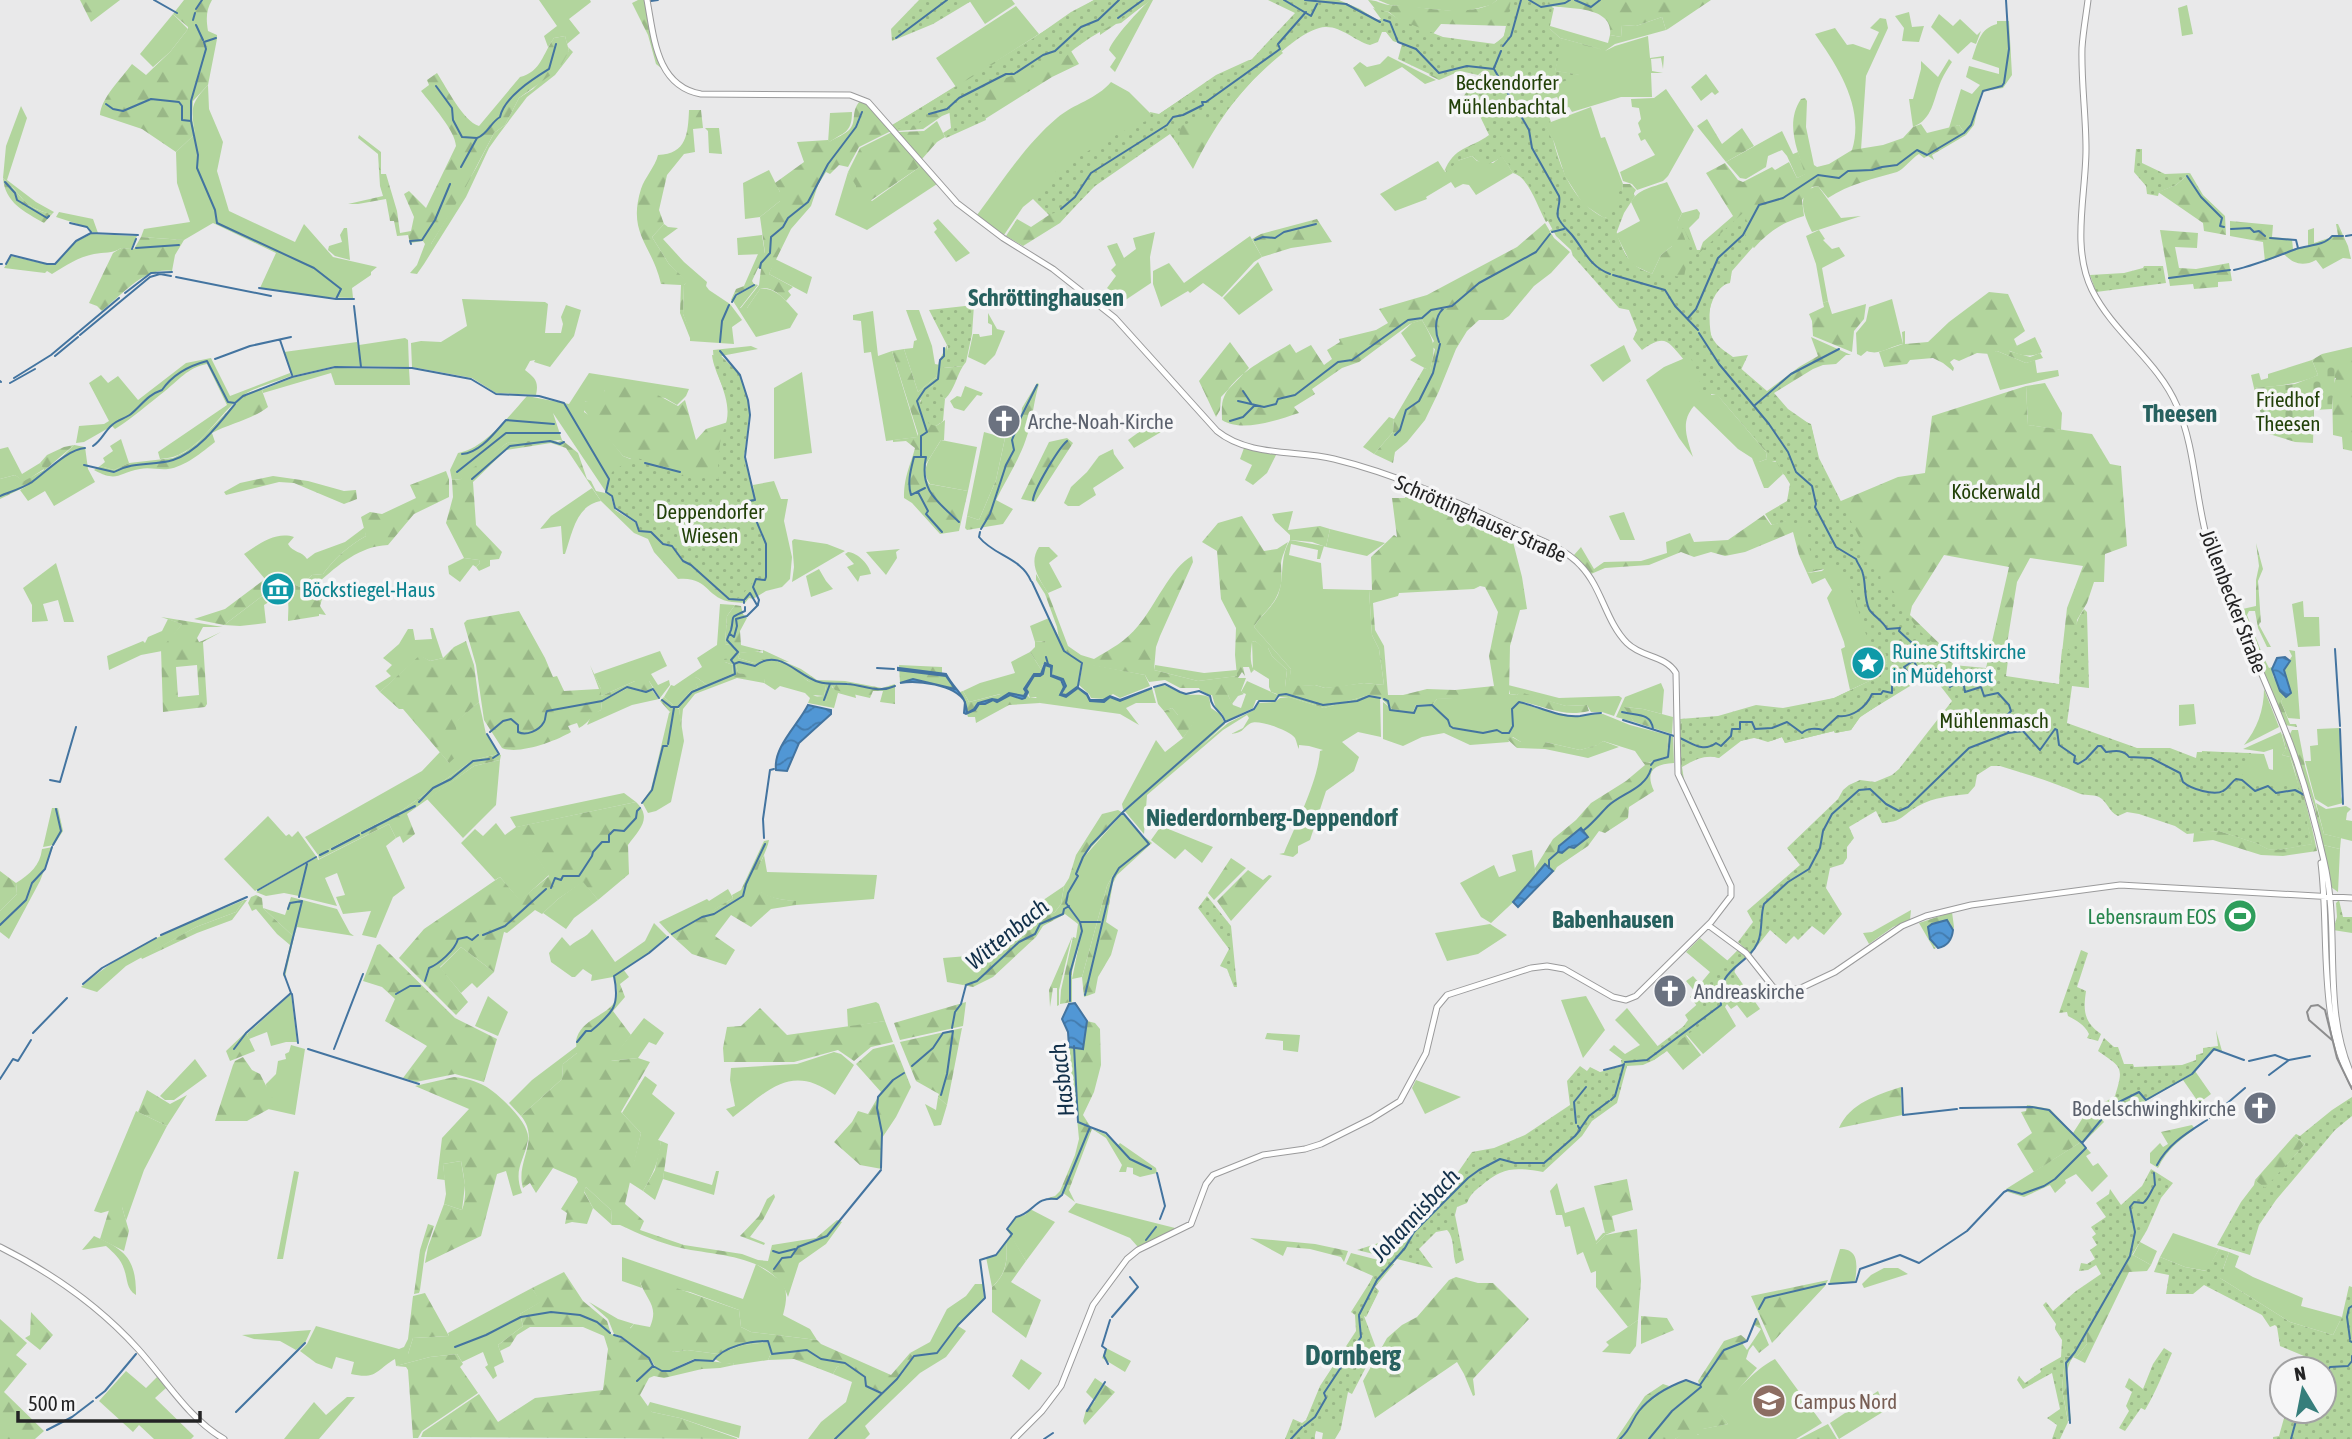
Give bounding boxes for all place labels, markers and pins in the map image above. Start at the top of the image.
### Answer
church icon: Arche-Noah-Kirche [985,402,1023,440]
place label: Arche-Noah-Kirche [1028,409,1174,433]
museum icon: Böckstiegel-Haus [259,570,297,608]
place label: Böckstiegel-Haus [302,577,435,601]
place label: Ruine Stiftskirche in Müdehorst [1892,639,2026,687]
place icon: Ruine Stiftskirche in Müdehorst [1849,644,1887,682]
sports icon: Lebensraum EOS [2221,897,2259,935]
place label: Lebensraum EOS [2088,904,2216,928]
church icon: Andreaskirche [1651,972,1689,1010]
place label: Andreaskirche [1694,979,1804,1003]
church icon: Bodelschwinghkirche [2241,1089,2279,1127]
place label: Bodelschwinghkirche [2072,1096,2236,1120]
school or university icon: Campus Nord [1750,1382,1788,1420]
place label: Campus Nord [1794,1389,1897,1413]

